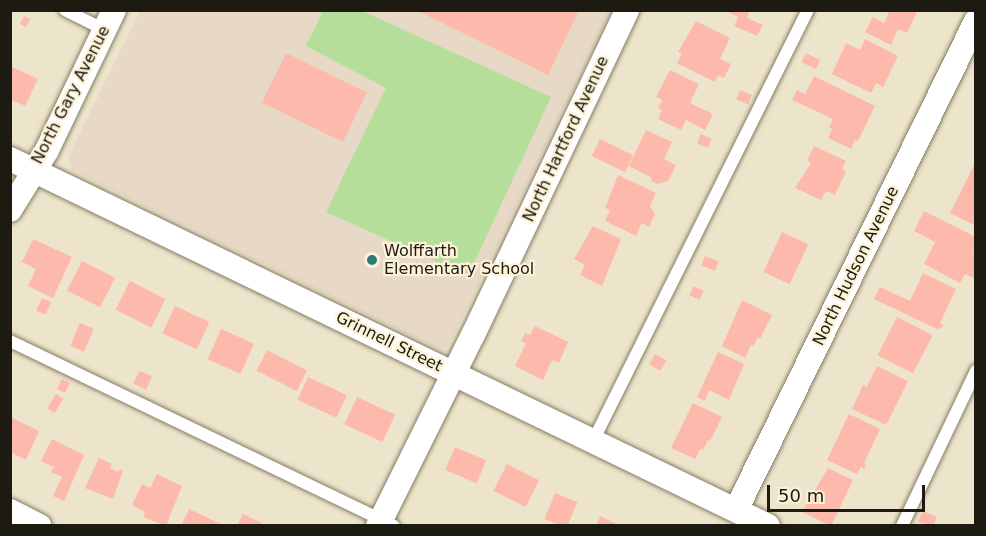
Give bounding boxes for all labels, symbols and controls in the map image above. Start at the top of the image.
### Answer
street label: North Gary Avenue [28,23,114,167]
street label: North Hartford Avenue [519,53,613,225]
street label: North Hudson Avenue [809,183,903,349]
place label: Wolffarth Elementary School [384,241,534,279]
marker: Wolffarth Elementary School [365,253,379,267]
street label: Grinnell Street [333,308,445,376]
scale bar [770,473,928,511]
text: 50 m [778,485,824,506]

